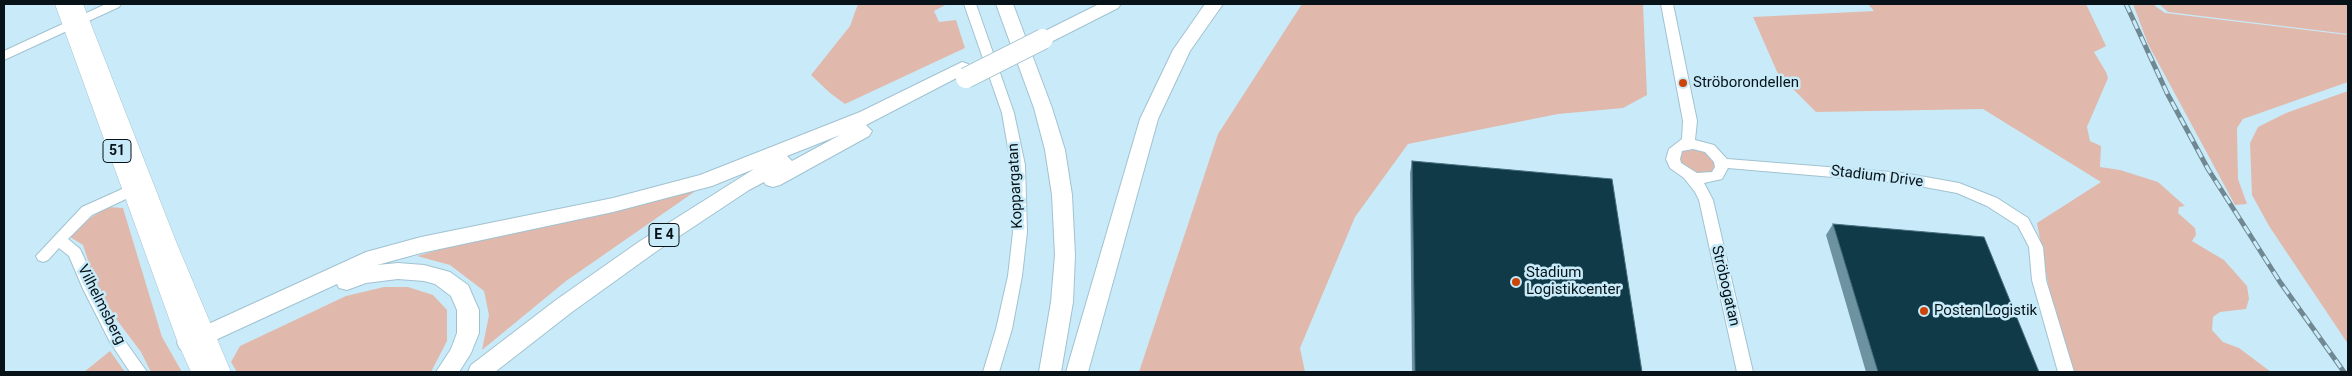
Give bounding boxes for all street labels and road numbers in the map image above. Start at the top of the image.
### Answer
road number: 51 [103,140,131,162]
street label: Koppargatan [1005,143,1027,229]
street label: Stadium Drive [1830,162,1924,192]
road number: E 4 [649,224,679,246]
street label: Ströbogatan [1707,244,1743,328]
street label: Vilhelmsberg [73,262,129,348]

